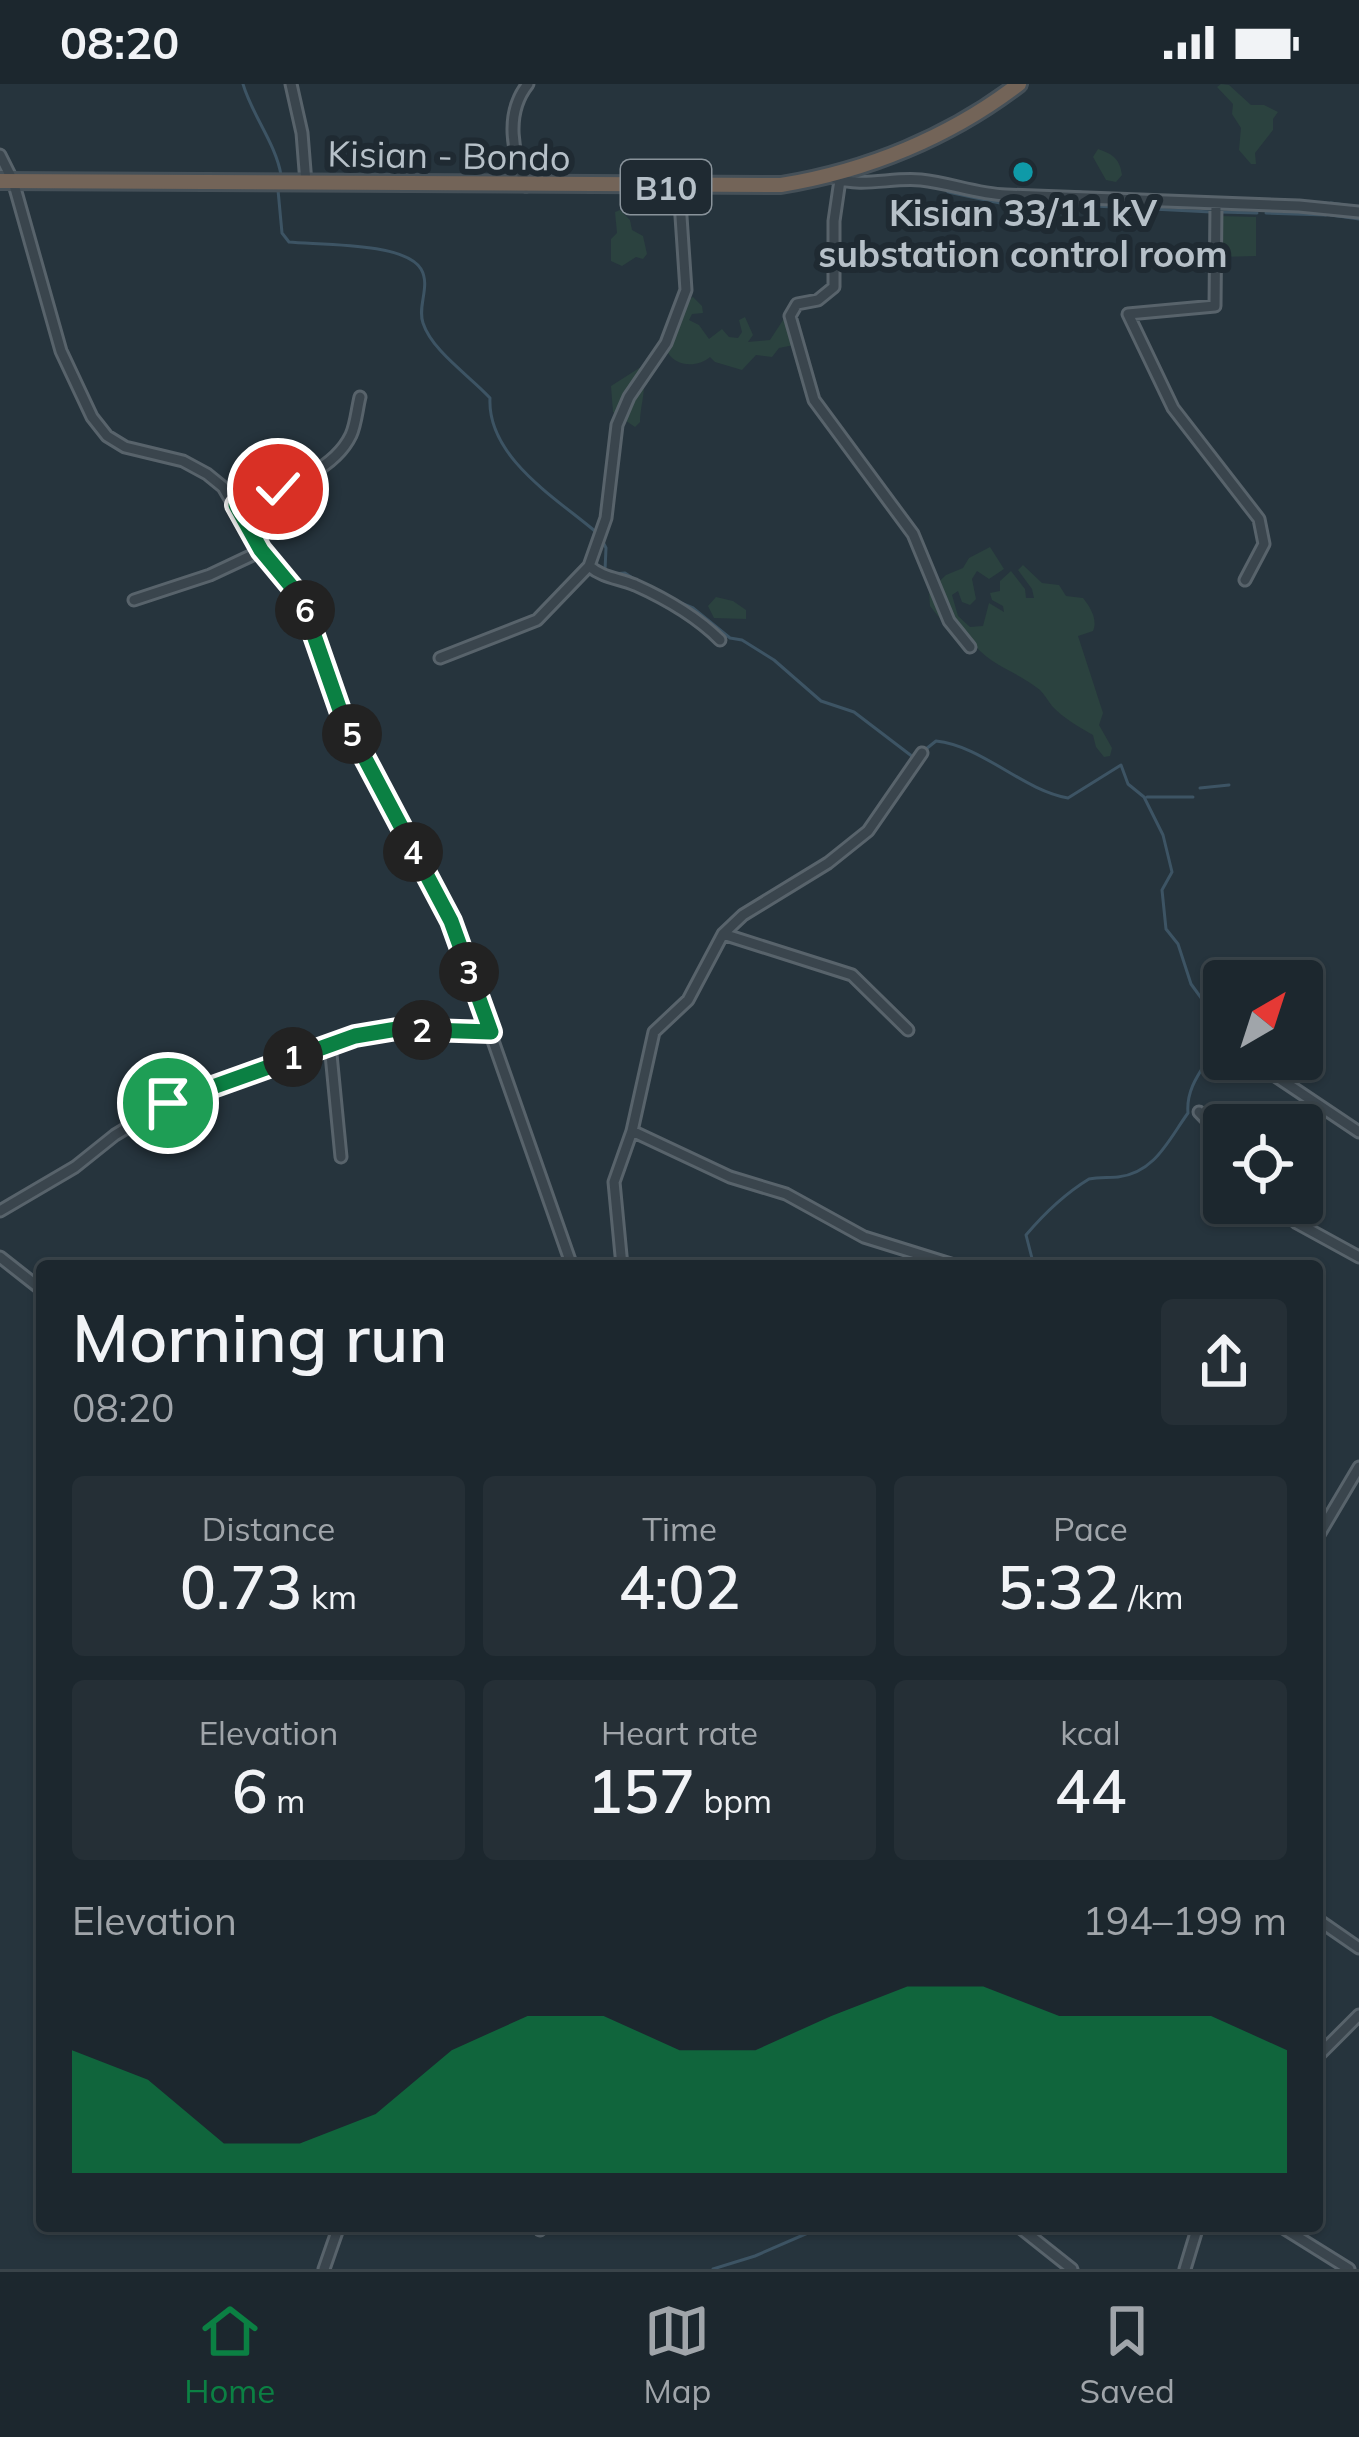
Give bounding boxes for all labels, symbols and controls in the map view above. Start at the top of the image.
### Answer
text: 08:20 [60,14,179,70]
street label: Kisian - Bondo [327,130,571,180]
marker: Kisian 33/11 kV substation control room [1010,159,1036,185]
road number: B10 [621,160,711,214]
place label: Kisian 33/11 kV substation control room [818,190,1228,276]
pin [227,438,329,540]
icon: check [245,456,311,522]
pin: 6 [275,580,335,640]
text: 6 [295,589,315,630]
pin: 5 [322,704,382,764]
text: 5 [342,713,362,754]
pin: 4 [383,822,443,882]
text: 4 [403,831,423,872]
pin: 3 [439,942,499,1002]
text: 3 [459,951,479,992]
north arrow [1203,960,1323,1080]
map controls [1203,960,1323,1224]
pin: 2 [392,1000,452,1060]
text: 2 [412,1009,432,1050]
pin: 1 [263,1027,323,1087]
text: 1 [283,1036,303,1077]
pin [117,1052,219,1154]
icon: arrive [135,1070,201,1136]
button: locate [1203,1104,1323,1224]
text: Morning run [72,1296,448,1379]
button: share [1161,1299,1287,1425]
text: 08:20 [72,1383,175,1432]
text: Distance [202,1508,335,1549]
text: Time [642,1508,717,1549]
text: Pace [1053,1508,1128,1549]
text: 0.73 [180,1549,302,1624]
text: 4:02 [618,1549,741,1624]
text: 5:32 [997,1549,1120,1624]
text: km [302,1576,357,1617]
text: /km [1120,1576,1184,1617]
text: Elevation [199,1712,338,1753]
text: Heart rate [601,1712,758,1753]
text: kcal [1060,1712,1121,1753]
text: 6 [232,1753,268,1828]
text: 157 [587,1753,695,1828]
text: 44 [1055,1753,1127,1828]
text: m [268,1780,305,1821]
text: bpm [695,1780,772,1821]
text: Elevation [72,1896,237,1945]
text: 194–199 m [1082,1896,1287,1945]
tab: Home [184,2298,275,2411]
tab: Map [643,2298,711,2411]
tab: Saved [1080,2298,1175,2411]

